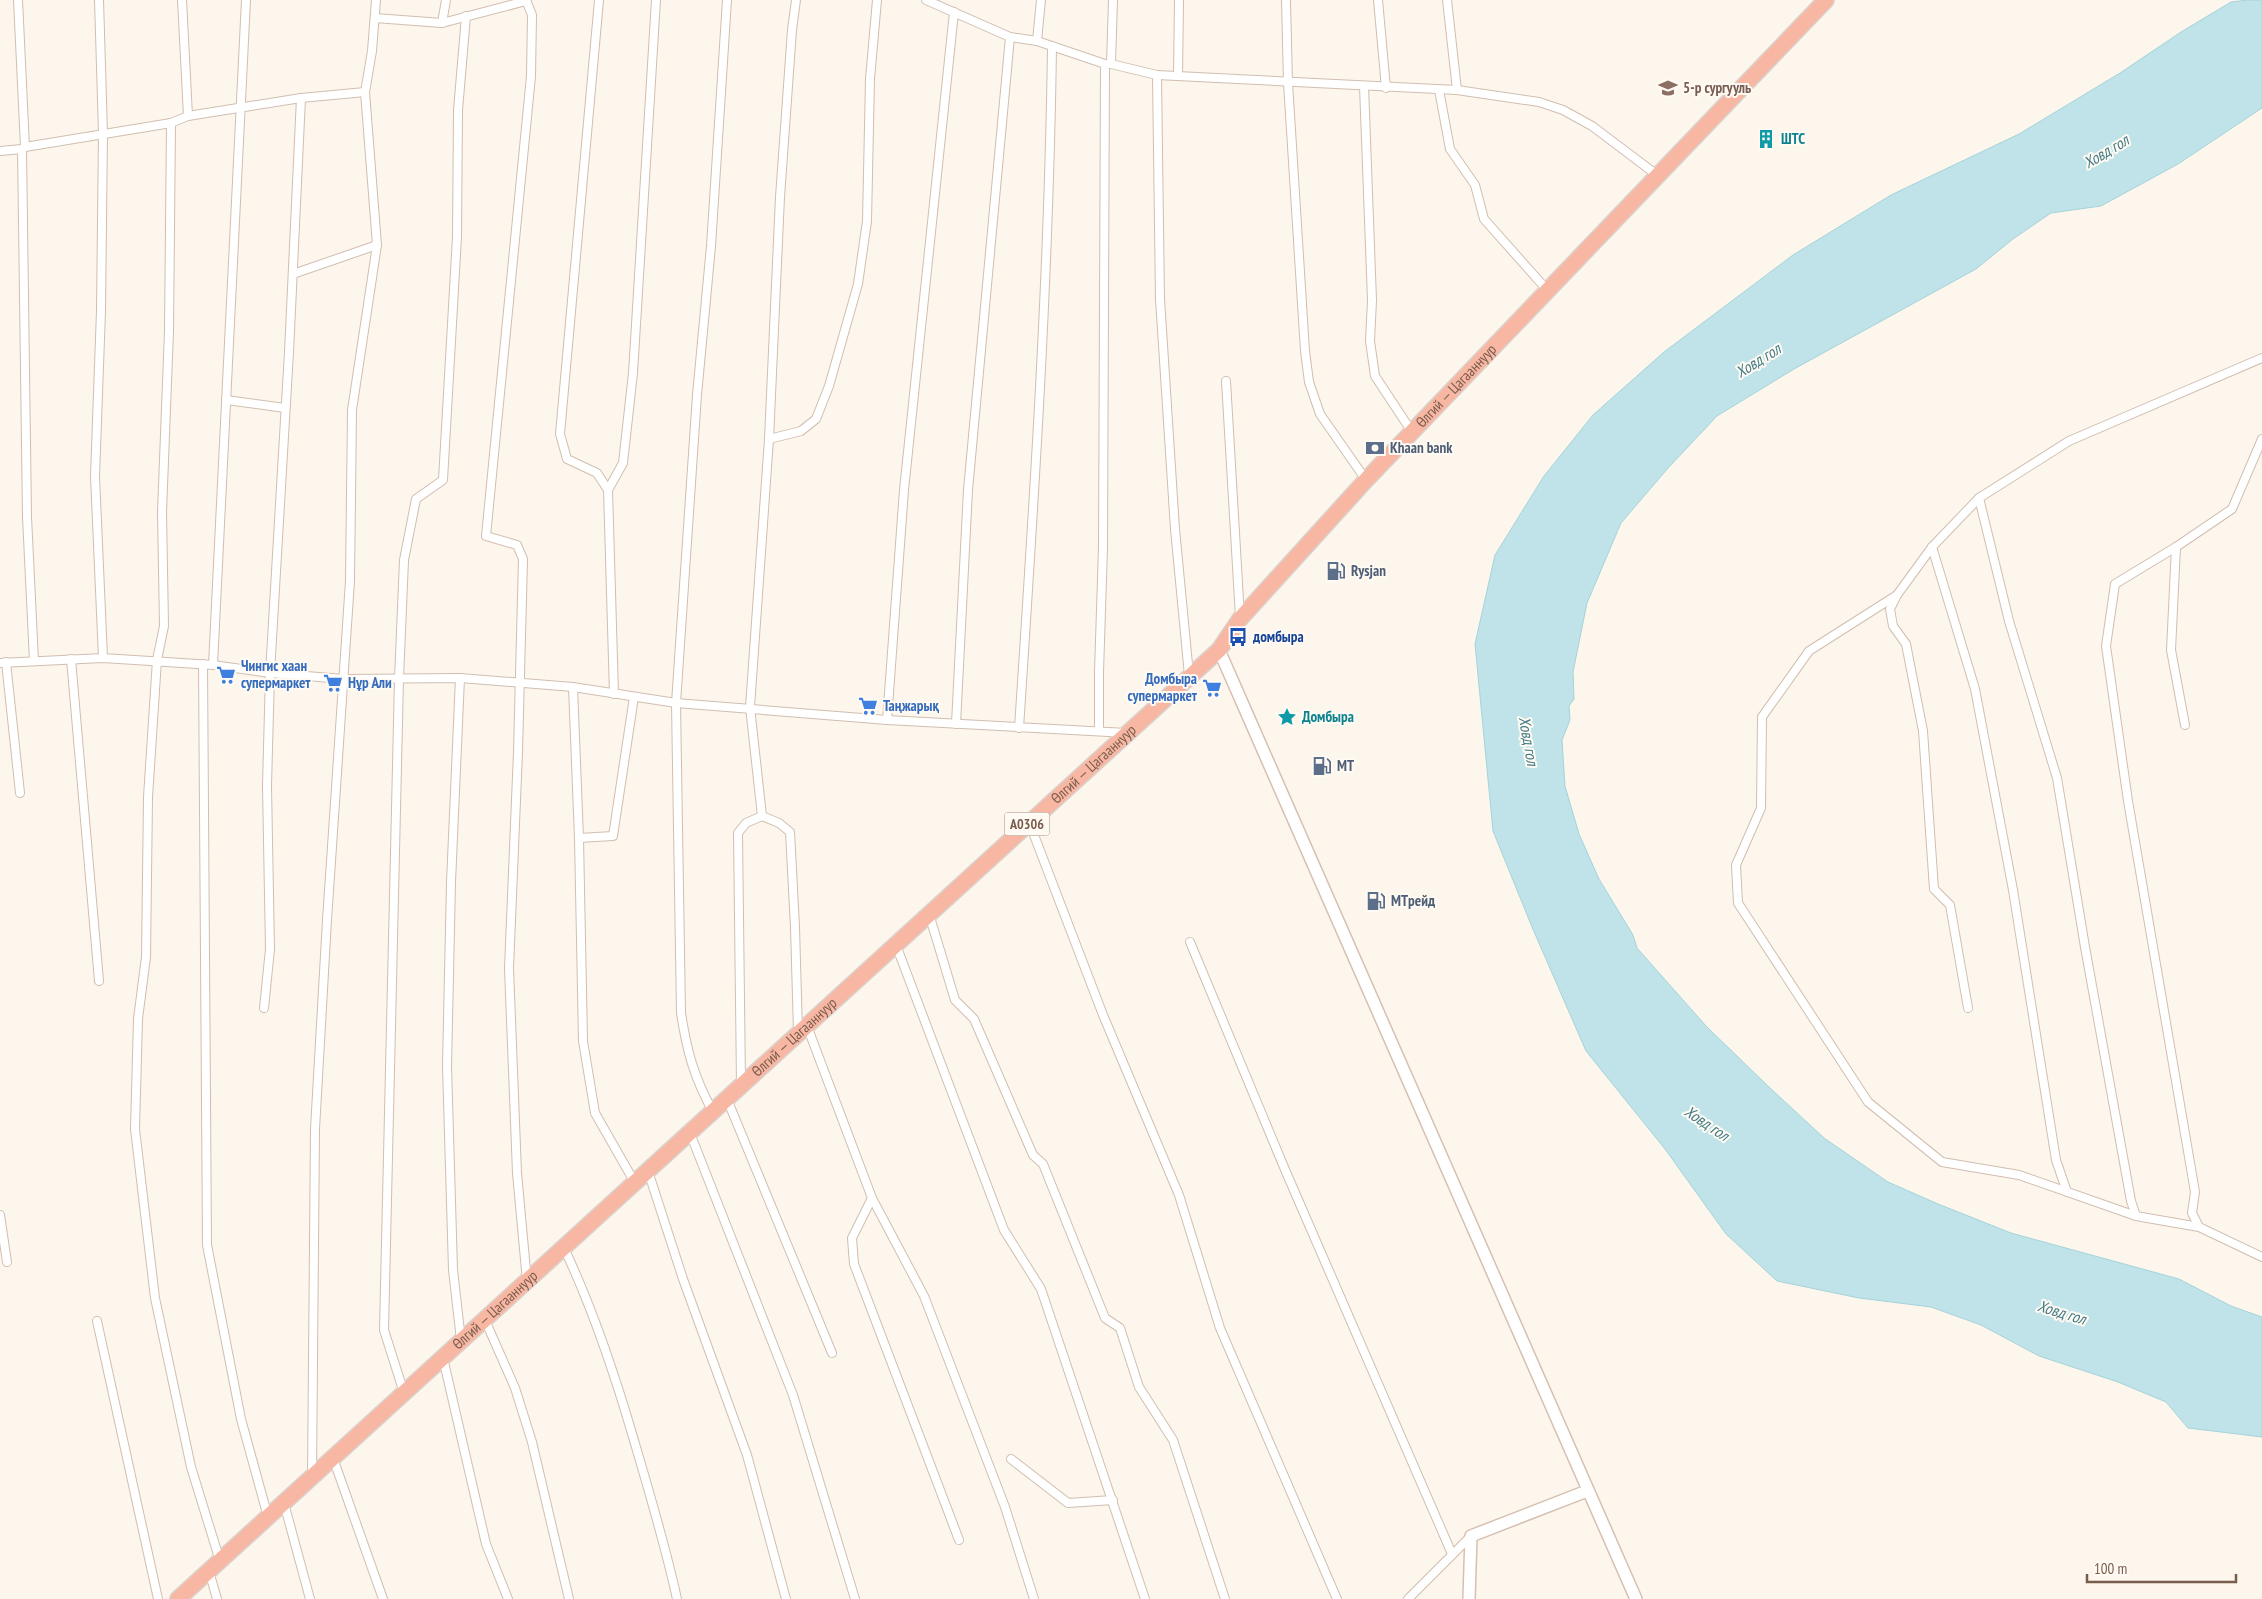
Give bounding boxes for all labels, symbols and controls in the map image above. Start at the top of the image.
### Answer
school or university icon: 5-р сургууль [1657,77,1679,99]
place label: 5-р сургууль [1683,78,1751,97]
building icon: ШТС [1755,128,1777,150]
place label: ШТС [1781,129,1805,148]
water label: Ховд гол [2080,129,2134,172]
water label: Ховд гол [1732,338,1785,382]
street label: Өлгий — Цагааннуур [1411,340,1500,431]
bank icon: Khaan bank [1364,437,1386,459]
place label: Khaan bank [1390,438,1453,457]
fuel station icon: Rysjan [1325,560,1347,582]
place label: Rysjan [1351,561,1386,580]
bus stop icon: домбыра [1227,626,1249,648]
place label: домбыра [1252,627,1304,646]
place label: Чингис хаан супермаркет [241,656,311,692]
supermarket icon: Чингис хаан супермаркет [215,664,237,686]
place label: Домбыра супермаркет [1128,669,1198,705]
supermarket icon: Нұр Али [322,672,344,694]
place label: Нұр Али [348,673,392,692]
supermarket icon: Домбыра супермаркет [1201,677,1223,699]
supermarket icon: Таңжарық [857,695,879,717]
place label: Таңжарық [883,696,939,715]
place icon: Домбыра [1276,706,1298,728]
place label: Домбыра [1302,707,1354,726]
water label: Ховд гол [1515,715,1543,768]
street label: Өлгий — Цагааннуур [1047,720,1140,808]
fuel station icon: МТ [1311,755,1333,777]
place label: МТ [1337,756,1354,775]
road number: A0306 [1004,812,1050,836]
fuel station icon: MTрейд [1365,890,1387,912]
place label: MTрейд [1391,891,1435,910]
street label: Өлгий — Цагааннуур [747,993,841,1080]
water label: Ховд гол [1681,1101,1734,1146]
street label: Өлгий — Цагааннуур [448,1266,541,1353]
water label: Ховд гол [2036,1295,2090,1329]
scale bar [2087,1552,2236,1584]
text: 100 m [2094,1559,2127,1578]

